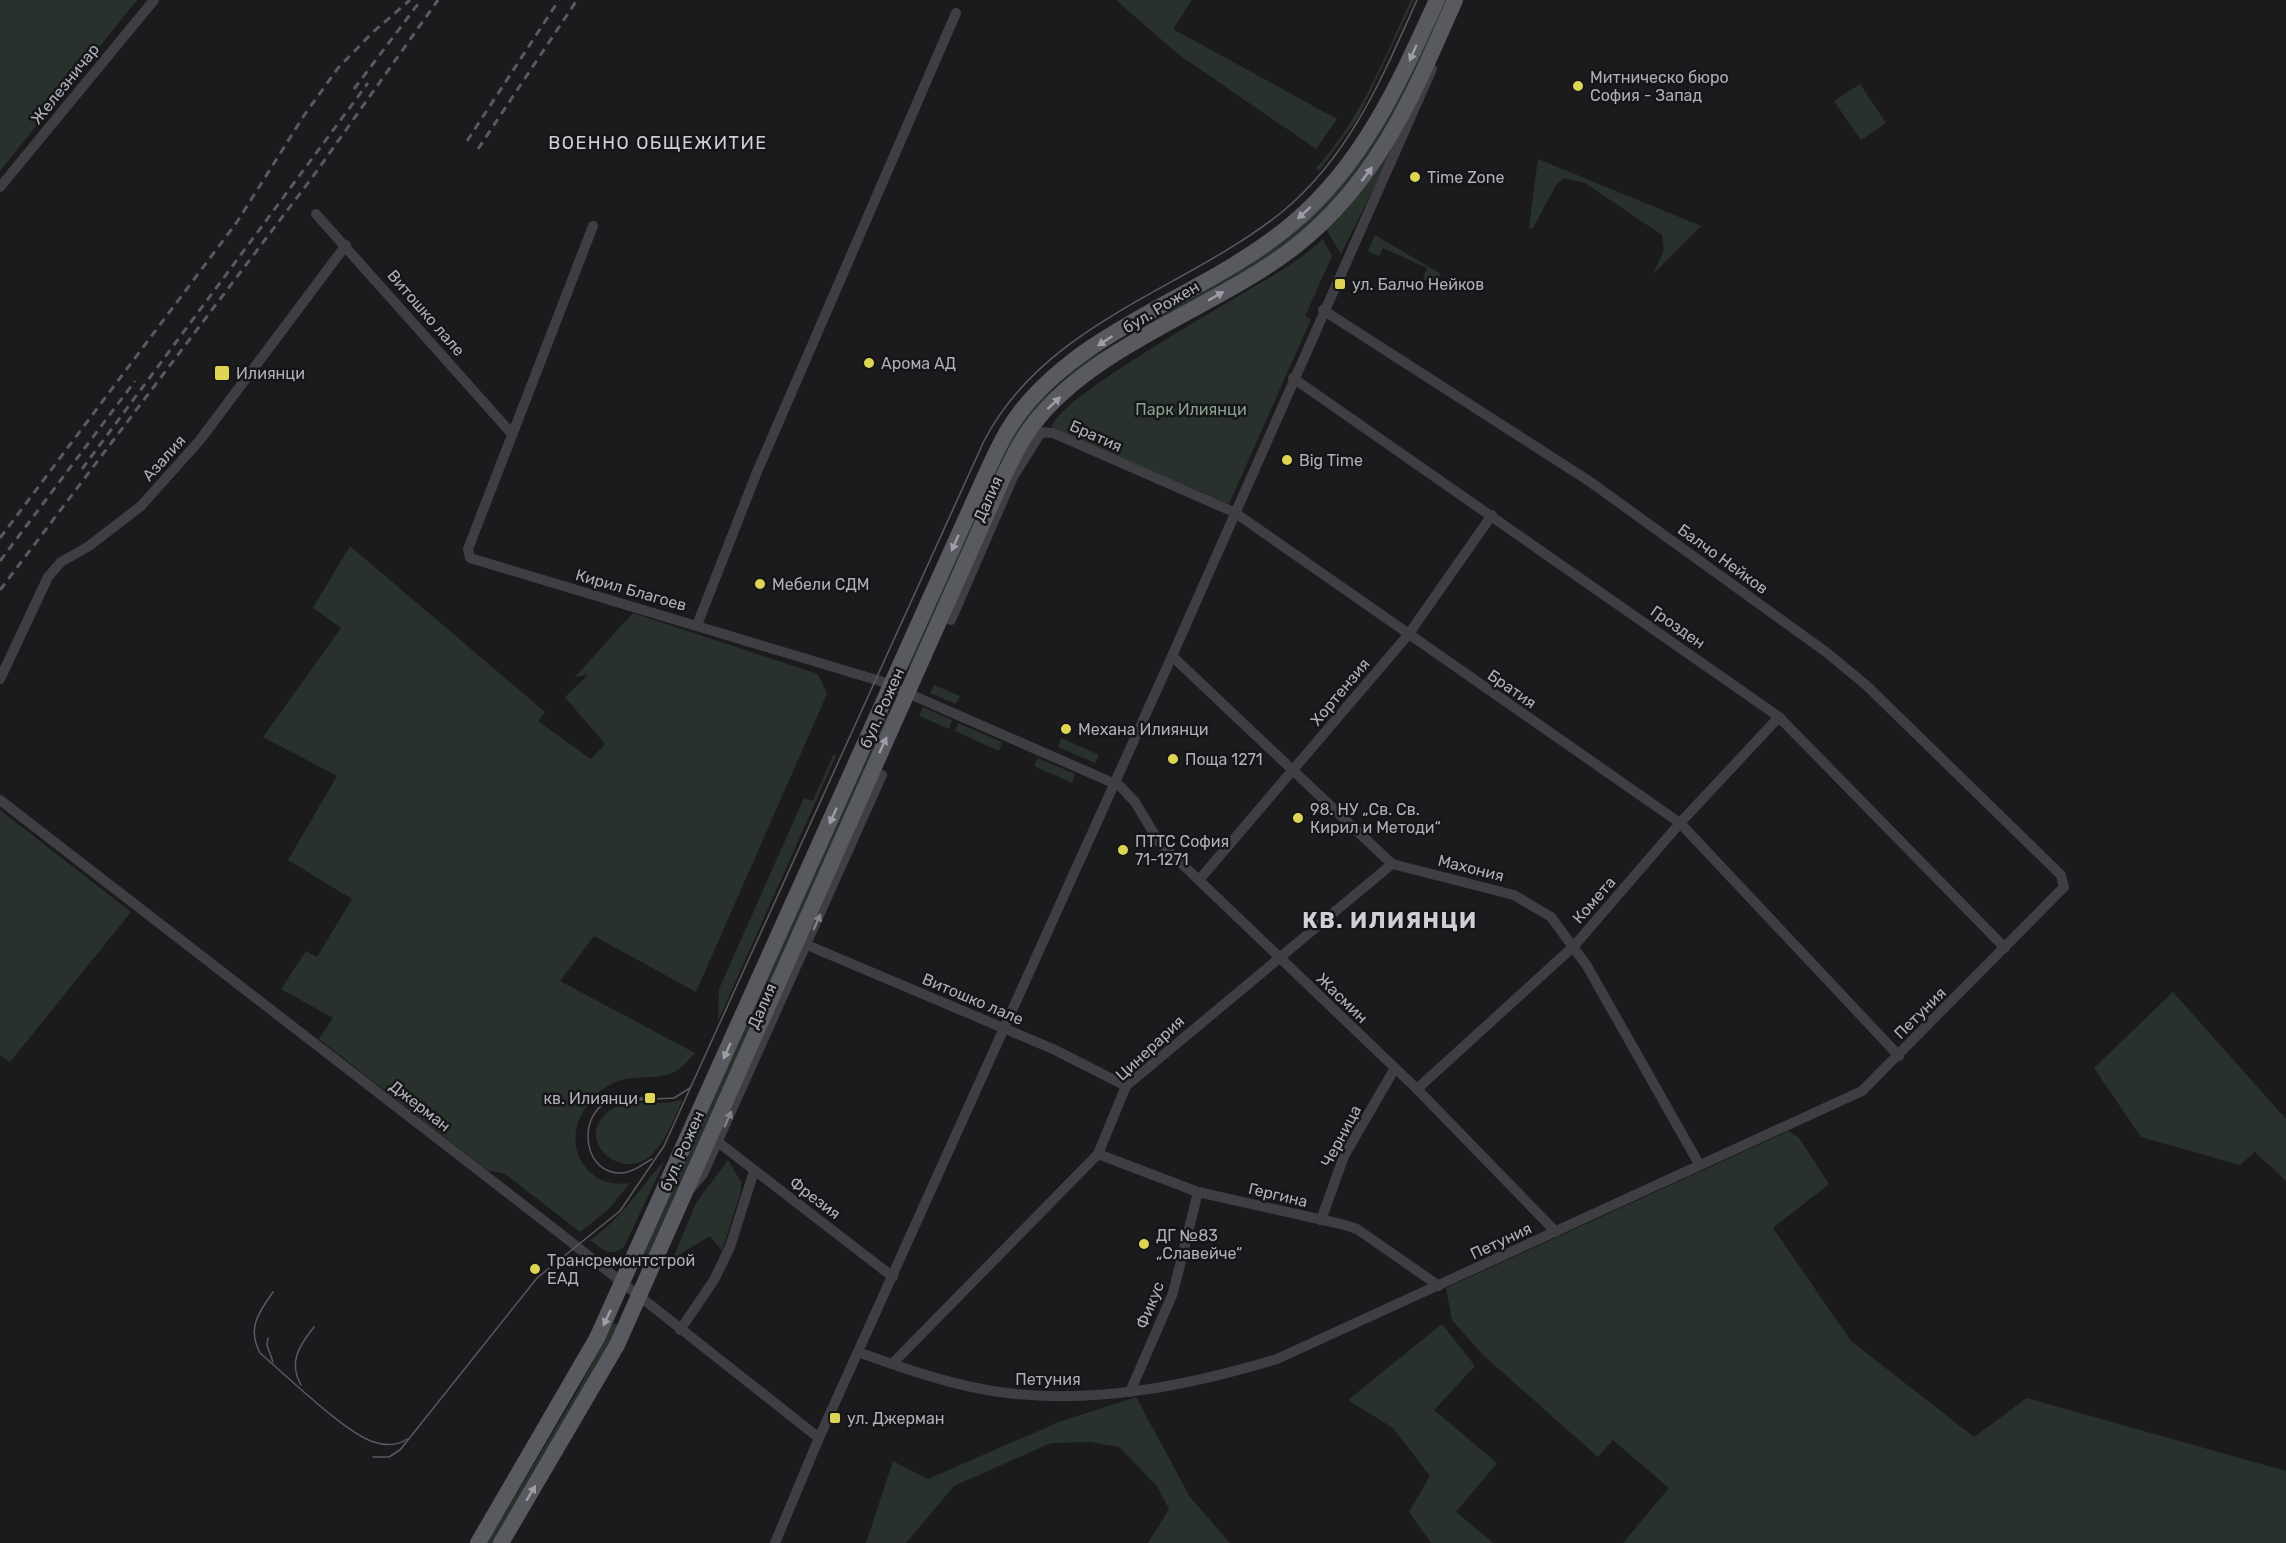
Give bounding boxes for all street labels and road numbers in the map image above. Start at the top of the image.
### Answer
street label: Железничар [27,40,103,128]
street label: Витошко лале [383,266,469,360]
street label: бул. Рожен [1119,277,1203,337]
street label: Братия [1067,416,1125,456]
street label: Азалия [138,431,190,485]
street label: Далия [970,473,1006,525]
street label: Балчо Нейков [1674,520,1772,598]
street label: Кирил Благоев [573,565,689,615]
street label: Грозден [1647,601,1709,653]
street label: Хортензия [1306,654,1374,730]
street label: бул. Рожен [856,665,908,751]
street label: Братия [1484,665,1540,713]
street label: Махония [1436,851,1506,885]
street label: Комета [1569,873,1619,927]
street label: Витошко лале [920,969,1026,1029]
street label: Жасмин [1312,969,1372,1027]
street label: Далия [744,980,780,1032]
street label: Петуния [1890,983,1950,1043]
street label: Цинерария [1112,1012,1188,1084]
street label: Джерман [386,1076,454,1136]
street label: Черница [1317,1102,1365,1170]
street label: бул. Рожен [656,1108,708,1194]
street label: Фрезия [786,1173,844,1223]
street label: Гергина [1247,1179,1309,1211]
street label: Петуния [1467,1219,1535,1263]
street label: Фикус [1132,1278,1168,1331]
street label: Петуния [1015,1370,1081,1389]

